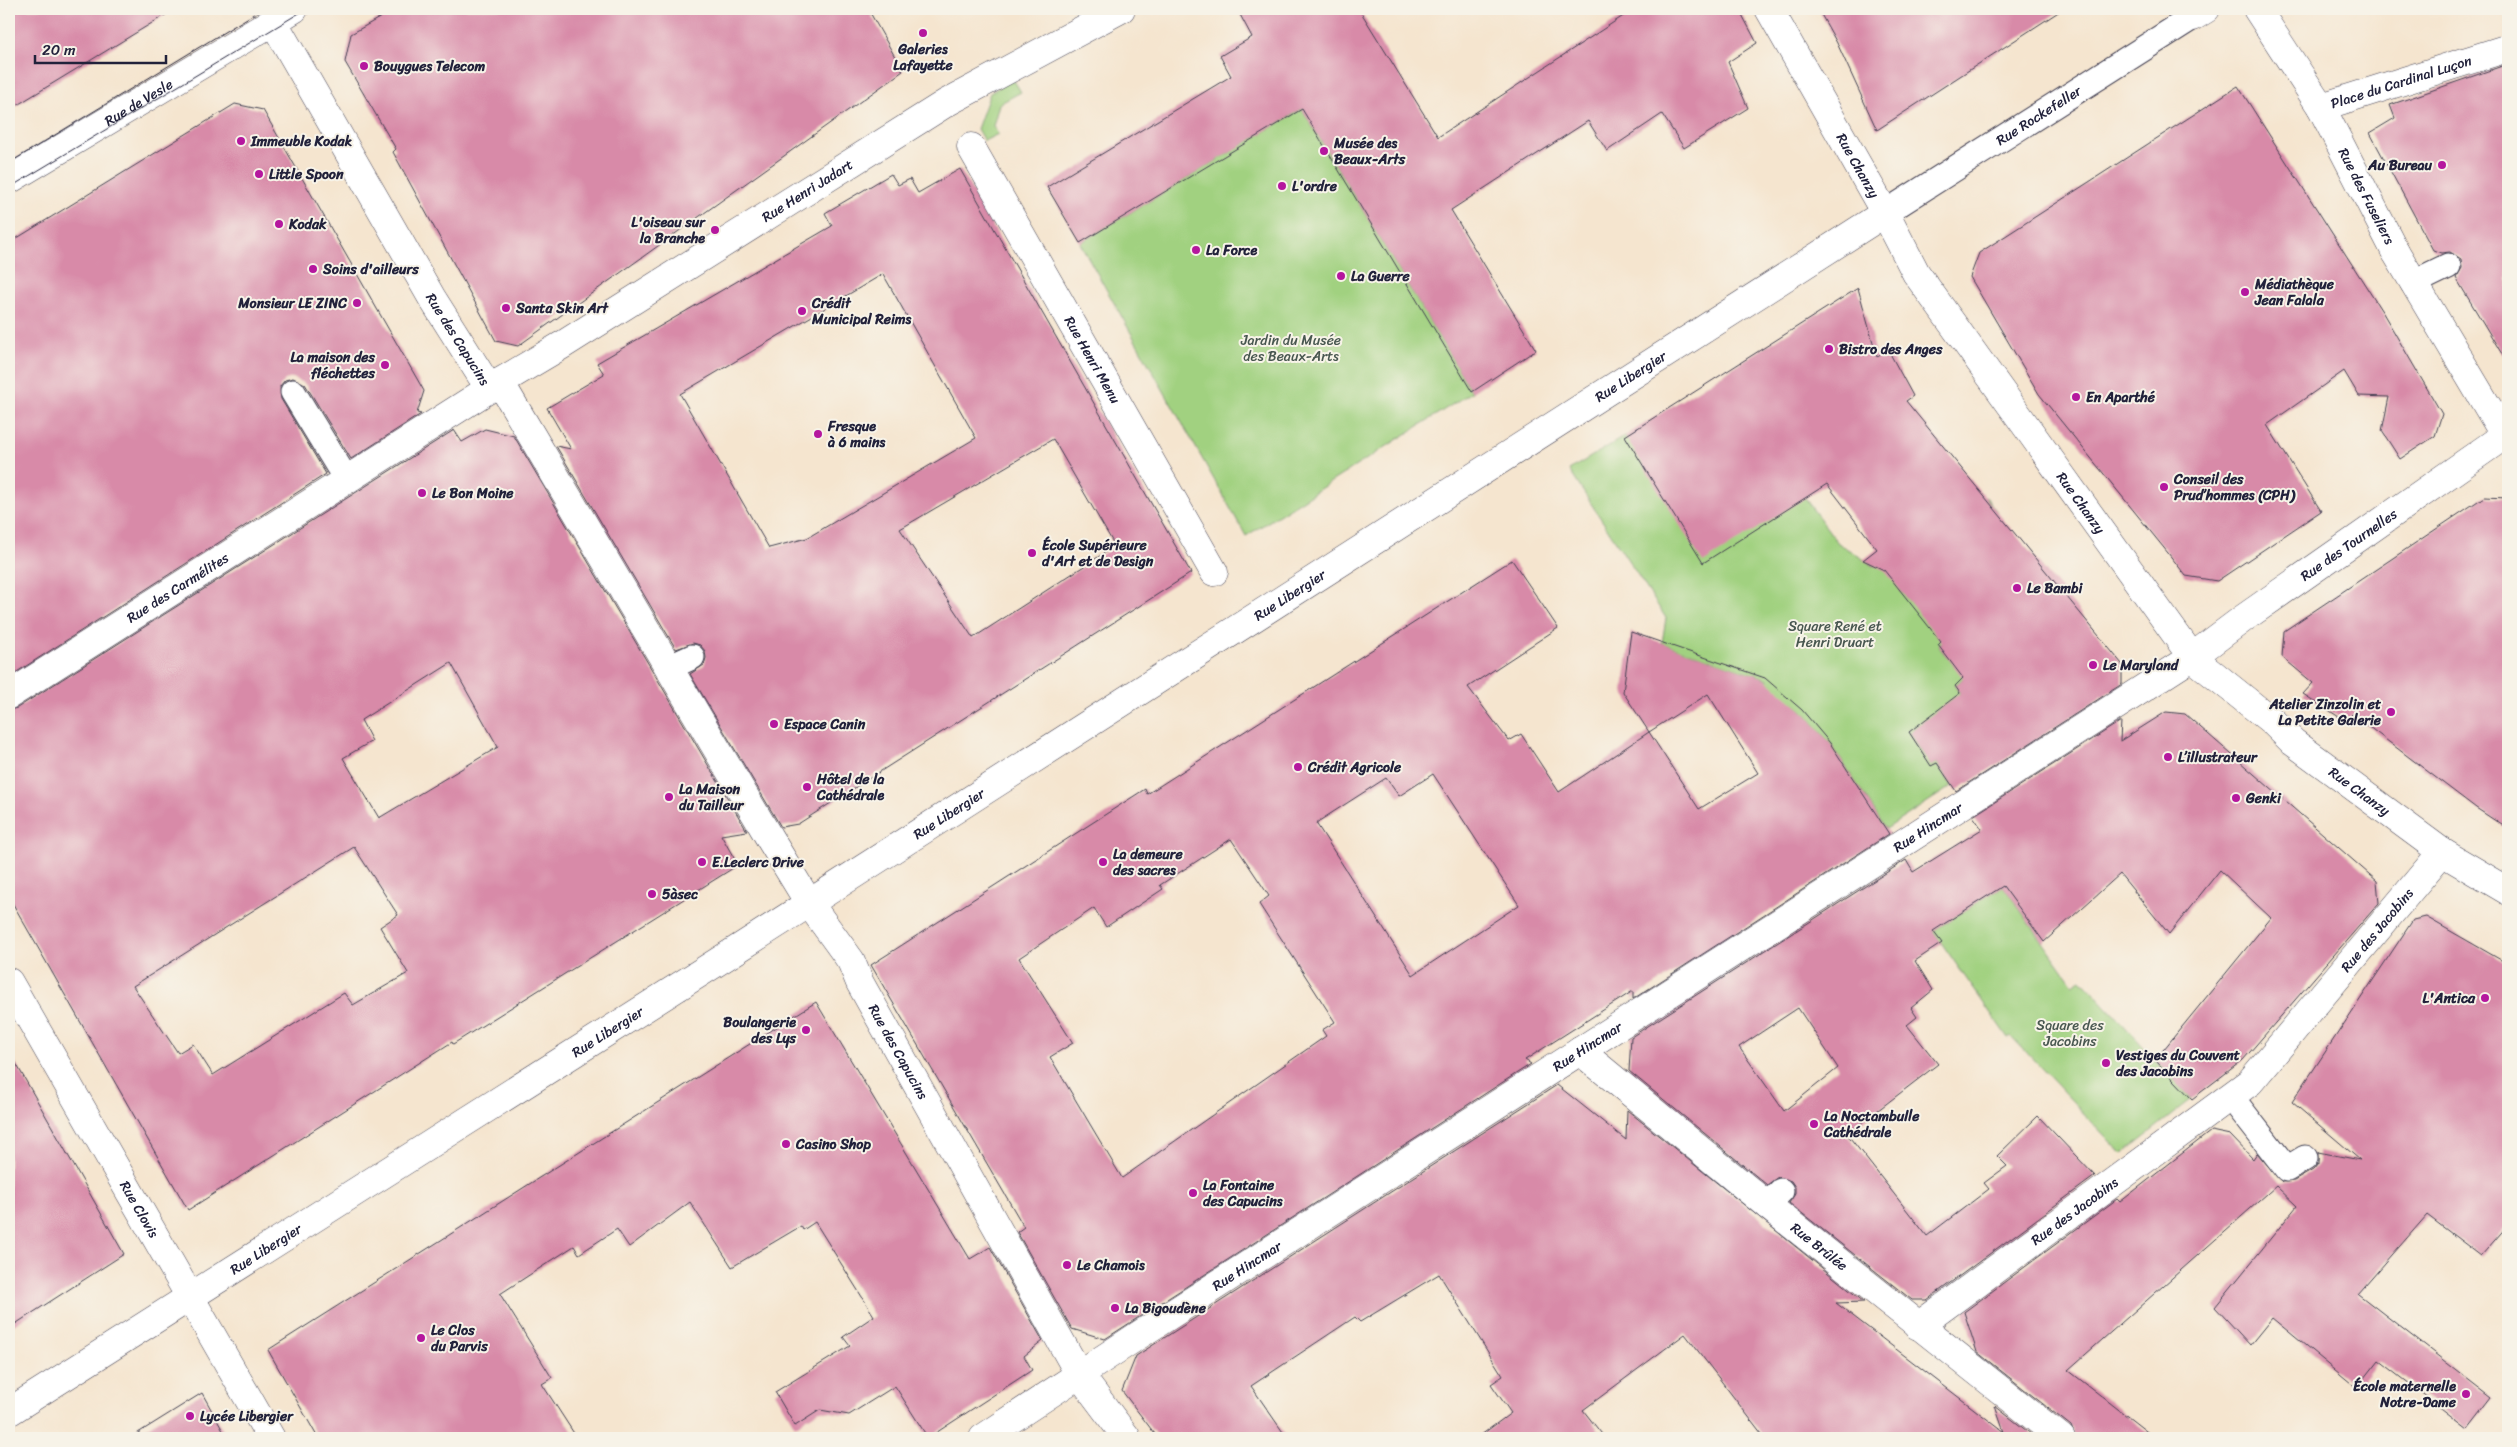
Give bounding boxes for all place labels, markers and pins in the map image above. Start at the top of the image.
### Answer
marker: Galeries Lafayette [917,27,929,39]
place label: Galeries Lafayette [893,37,954,78]
place label: Bouygues Telecom [374,54,485,79]
marker: Bouygues Telecom [358,60,370,72]
place label: Immeuble Kodak [250,129,353,154]
place label: Musée des Beaux-Arts [1333,131,1406,172]
marker: Immeuble Kodak [235,135,247,147]
marker: Musée des Beaux-Arts [1318,145,1330,157]
place label: Au Bureau [2367,153,2432,178]
marker: Au Bureau [2436,159,2448,171]
place label: Little Spoon [269,162,344,187]
marker: Little Spoon [253,168,265,180]
place label: L'ordre [1292,174,1338,199]
marker: L'ordre [1276,180,1288,192]
place label: L'oiseau sur la Branche [631,210,706,251]
place label: Kodak [288,212,327,237]
marker: Kodak [273,218,285,230]
marker: L'oiseau sur la Branche [709,224,721,236]
place label: La Force [1206,238,1258,263]
marker: La Force [1190,244,1202,256]
place label: Soins d'ailleurs [322,257,419,282]
marker: Soins d'ailleurs [307,263,319,275]
place label: La Guerre [1351,264,1411,289]
marker: La Guerre [1335,270,1347,282]
place label: Médiathèque Jean Falala [2254,272,2335,313]
marker: Médiathèque Jean Falala [2239,286,2251,298]
place label: Monsieur LE ZINC [237,291,347,316]
place label: Crédit Municipal Reims [811,291,912,332]
place label: Santa Skin Art [515,296,609,321]
marker: Monsieur LE ZINC [351,297,363,309]
marker: Santa Skin Art [500,302,512,314]
marker: Crédit Municipal Reims [796,305,808,317]
place label: Bistro des Anges [1839,337,1943,362]
marker: Bistro des Anges [1823,343,1835,355]
place label: La maison des fléchettes [290,345,376,386]
marker: La maison des fléchettes [379,359,391,371]
place label: En Aparthé [2086,385,2156,410]
marker: En Aparthé [2070,391,2082,403]
place label: Fresque à 6 mains [827,414,885,455]
marker: Fresque à 6 mains [812,428,824,440]
place label: Conseil des Prud’hommes (CPH) [2173,467,2296,508]
place label: Le Bon Moine [432,481,514,506]
marker: Conseil des Prud’hommes (CPH) [2158,481,2170,493]
marker: Le Bon Moine [416,487,428,499]
place label: École Supérieure d'Art et de Design [1042,533,1154,574]
marker: École Supérieure d'Art et de Design [1026,547,1038,559]
place label: Le Bambi [2027,576,2084,601]
marker: Le Bambi [2011,582,2023,594]
place label: Le Maryland [2103,653,2180,678]
marker: Le Maryland [2087,659,2099,671]
place label: Atelier Zinzolin et La Petite Galerie [2268,692,2382,733]
marker: Atelier Zinzolin et La Petite Galerie [2385,706,2397,718]
place label: Espace Canin [784,712,866,737]
marker: Espace Canin [768,718,780,730]
place label: L’illustrateur [2178,745,2258,770]
marker: L’illustrateur [2162,751,2174,763]
place label: Crédit Agricole [1307,755,1402,780]
marker: Crédit Agricole [1292,761,1304,773]
place label: Hôtel de la Cathédrale [816,767,885,808]
place label: La Maison du Tailleur [679,777,745,818]
marker: Hôtel de la Cathédrale [801,781,813,793]
place label: Genki [2245,786,2282,811]
marker: La Maison du Tailleur [663,791,675,803]
marker: Genki [2230,792,2242,804]
place label: La demeure des sacres [1113,842,1183,883]
place label: E.Leclerc Drive [712,850,805,875]
marker: E.Leclerc Drive [696,856,708,868]
marker: La demeure des sacres [1097,856,1109,868]
place label: 5àsec [662,882,698,907]
marker: 5àsec [646,888,658,900]
place label: L'Antica [2423,986,2476,1011]
marker: L'Antica [2479,992,2491,1004]
place label: Boulangerie des Lys [723,1010,797,1051]
marker: Boulangerie des Lys [800,1024,812,1036]
place label: Vestiges du Couvent des Jacobins [2116,1043,2241,1084]
marker: Vestiges du Couvent des Jacobins [2100,1057,2112,1069]
place label: La Noctambulle Cathédrale [1823,1104,1920,1145]
marker: La Noctambulle Cathédrale [1808,1118,1820,1130]
place label: Casino Shop [795,1132,871,1157]
marker: Casino Shop [780,1138,792,1150]
place label: La Fontaine des Capucins [1203,1173,1283,1214]
marker: La Fontaine des Capucins [1187,1187,1199,1199]
place label: Le Chamois [1077,1253,1145,1278]
marker: Le Chamois [1061,1259,1073,1271]
place label: La Bigoudène [1125,1296,1207,1321]
marker: La Bigoudène [1109,1302,1121,1314]
place label: Le Clos du Parvis [431,1318,488,1359]
marker: Le Clos du Parvis [415,1332,427,1344]
place label: École maternelle Notre-Dame [2353,1374,2457,1415]
marker: École maternelle Notre-Dame [2460,1388,2472,1400]
place label: Lycée Libergier [200,1404,294,1429]
marker: Lycée Libergier [184,1410,196,1422]

